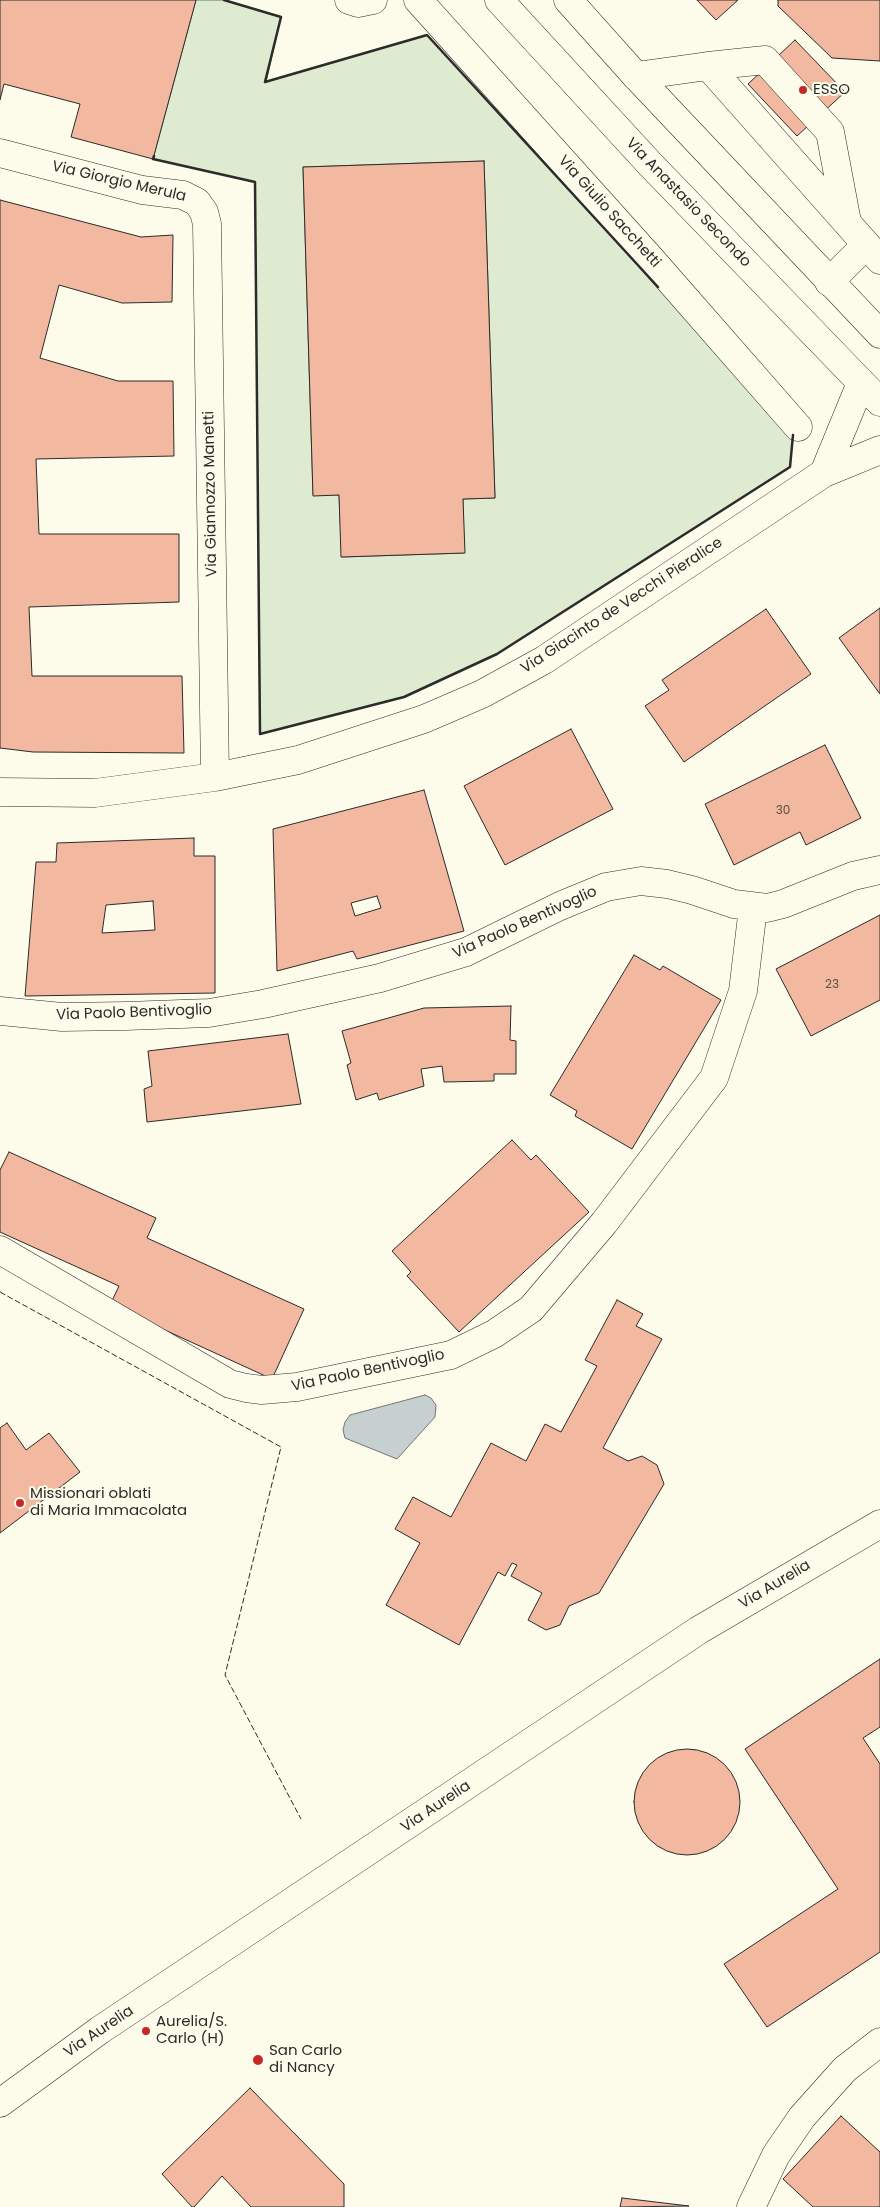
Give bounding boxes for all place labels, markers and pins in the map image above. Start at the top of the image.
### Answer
place label: ESSO [813,81,850,99]
marker: ESSO [797,84,809,96]
place label: Missionari oblati di Maria Immacolata [30,1485,187,1520]
marker: Missionari oblati di Maria Immacolata [14,1497,26,1509]
place label: Aurelia/S. Carlo (H) [156,2013,227,2048]
marker: Aurelia/S. Carlo (H) [140,2025,152,2037]
place label: San Carlo di Nancy [269,2042,342,2077]
marker: San Carlo di Nancy [251,2053,265,2067]

